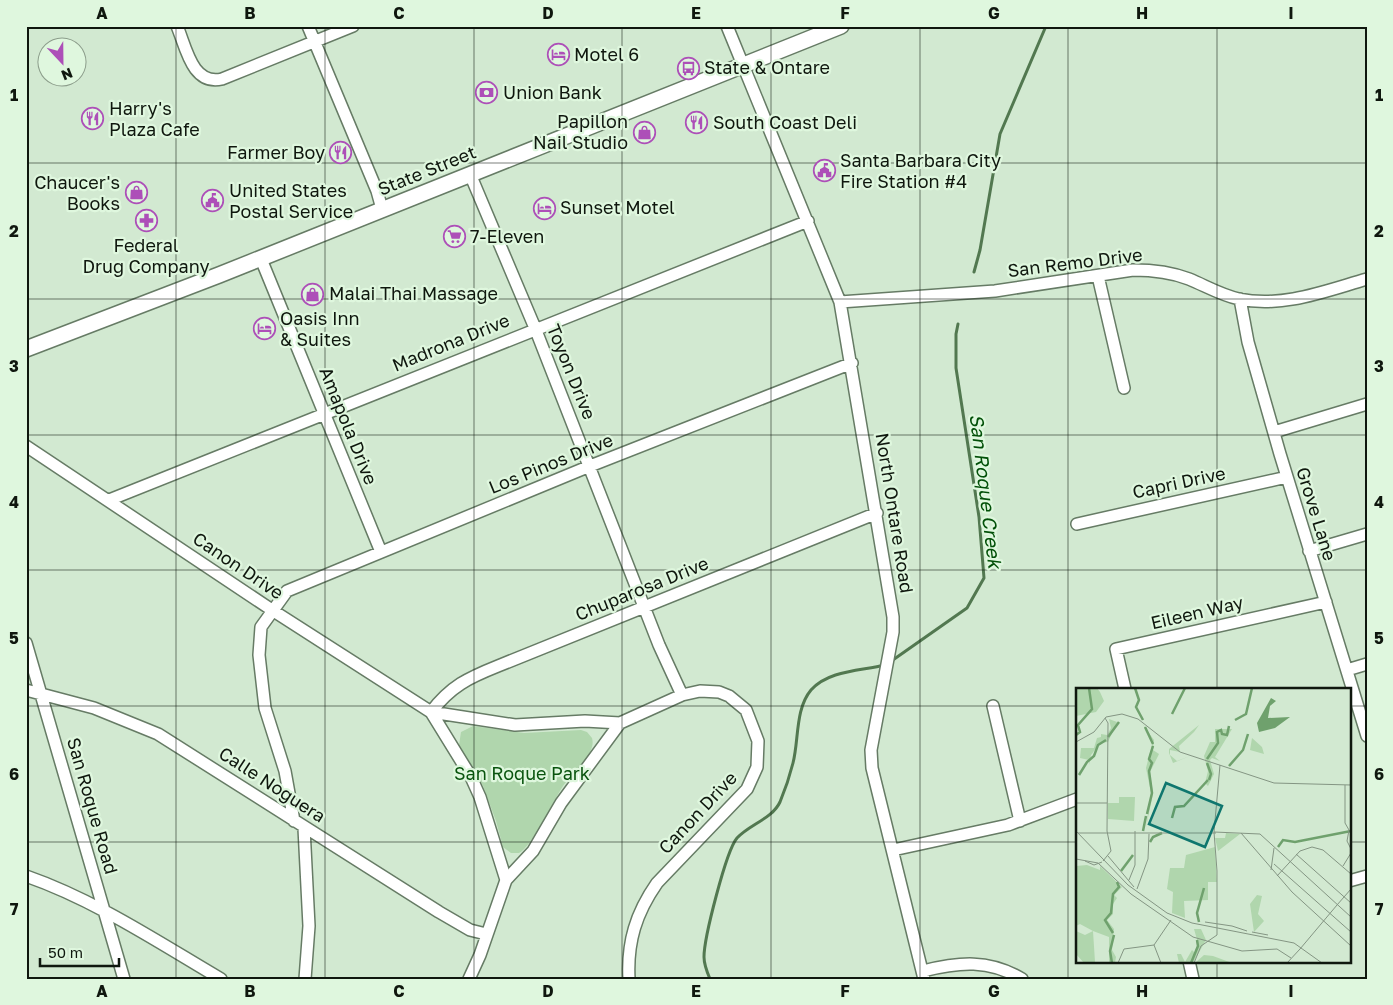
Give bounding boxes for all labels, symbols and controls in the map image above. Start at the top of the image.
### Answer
text: A [96,3,108,23]
text: B [244,3,256,23]
text: C [393,3,405,23]
text: D [542,3,554,23]
text: E [691,3,701,23]
text: F [840,3,850,23]
text: G [988,3,1000,23]
text: H [1136,3,1148,23]
text: I [1288,3,1294,23]
north arrow [38,38,88,88]
hotel icon: Motel 6 [546,43,570,67]
place label: Motel 6 [574,43,639,65]
bus stop icon: State & Ontare [676,56,700,80]
place label: State & Ontare [704,56,830,78]
text: N [59,65,75,84]
bank icon: Union Bank [475,81,499,105]
place label: Union Bank [503,81,602,103]
text: 1 [10,85,18,105]
text: 1 [1375,85,1383,105]
place label: Harry's Plaza Cafe [109,97,200,140]
restaurant icon: Harry's Plaza Cafe [81,107,105,131]
place label: Papillon Nail Studio [533,110,628,153]
restaurant icon: South Coast Deli [685,111,709,135]
place label: South Coast Deli [713,111,857,133]
shop icon: Papillon Nail Studio [632,120,656,144]
street label: State Street [374,140,479,200]
place label: Farmer Boy [227,141,325,163]
restaurant icon: Farmer Boy [329,141,353,165]
place label: Santa Barbara City Fire Station #4 [840,149,1001,192]
public building icon: Santa Barbara City Fire Station #4 [812,159,836,183]
place label: Chaucer's Books [34,171,120,214]
place label: United States Postal Service [229,179,353,222]
shop icon: Chaucer's Books [124,181,148,205]
public building icon: United States Postal Service [201,189,225,213]
hotel icon: Sunset Motel [532,196,556,220]
place label: Sunset Motel [560,196,675,218]
pharmacy icon: Federal Drug Company [134,209,158,233]
text: 2 [9,221,19,241]
text: 2 [1374,221,1384,241]
supermarket icon: 7-Eleven [442,225,466,249]
place label: 7-Eleven [470,225,544,247]
place label: Federal Drug Company [82,234,210,277]
street label: San Remo Drive [1006,243,1144,281]
shop icon: Malai Thai Massage [301,282,325,306]
place label: Malai Thai Massage [329,282,498,304]
place label: Oasis Inn & Suites [280,307,360,350]
street label: Madrona Drive [389,309,513,376]
hotel icon: Oasis Inn & Suites [252,317,276,341]
street label: Toyon Drive [543,321,601,422]
text: 3 [9,356,19,376]
text: 3 [1374,356,1384,376]
street label: Amapola Drive [315,364,383,488]
water label: San Roque Creek [966,412,1008,572]
street label: Los Pinos Drive [485,428,616,498]
street label: North Ontare Road [871,431,919,595]
street label: Capri Drive [1130,461,1227,503]
street label: Grove Lane [1292,464,1342,563]
text: 4 [9,492,19,512]
text: 4 [1374,492,1384,512]
street label: Canon Drive [189,527,288,603]
street label: Chuparosa Drive [572,551,712,625]
street label: Eileen Way [1148,591,1245,633]
text: 5 [9,628,19,648]
text: 5 [1374,628,1384,648]
inset map [1076,688,1350,962]
street label: San Roque Road [63,735,123,877]
street label: Calle Noguera [215,742,330,827]
park label: San Roque Park [454,762,590,784]
text: 6 [9,764,19,784]
text: 6 [1374,764,1384,784]
street label: Canon Drive [654,767,741,858]
text: 7 [10,899,19,919]
text: 7 [1375,899,1384,919]
scale bar [40,935,119,967]
text: 50 m [48,943,83,961]
text: A [96,981,108,1001]
text: B [244,981,256,1001]
text: C [393,981,405,1001]
text: D [542,981,554,1001]
text: E [691,981,701,1001]
text: F [840,981,850,1001]
text: G [988,981,1000,1001]
text: H [1136,981,1148,1001]
text: I [1288,981,1294,1001]

